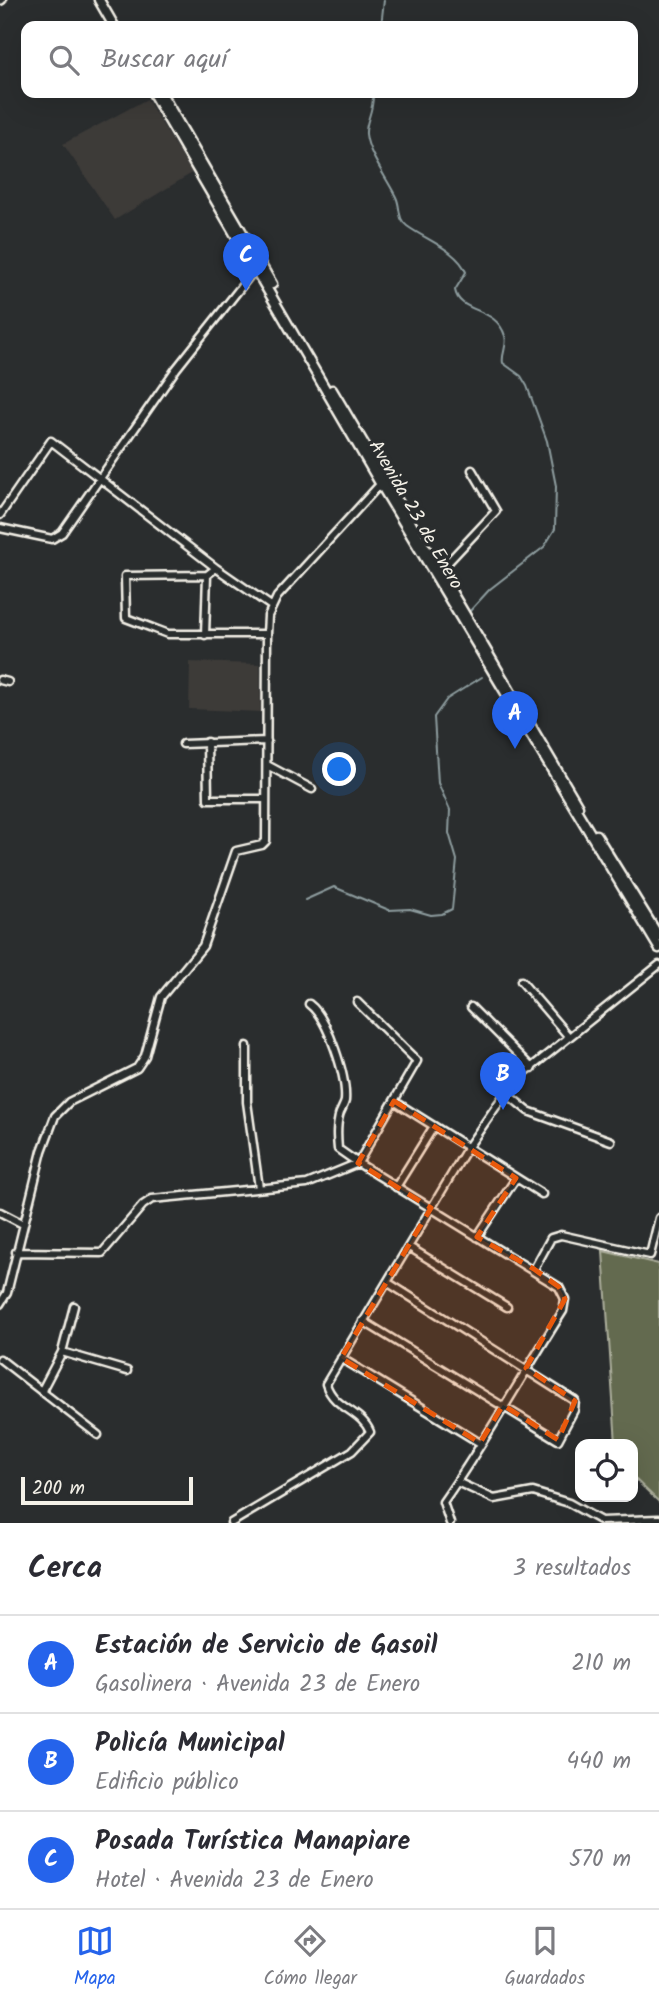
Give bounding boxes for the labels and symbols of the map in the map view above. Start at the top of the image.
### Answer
pin: C [223,233,269,291]
street label: Avenida 23 de Enero [360,434,470,596]
pin: A [492,691,538,749]
your location [322,752,356,786]
pin: B [480,1052,526,1110]
scale bar [21,1474,192,1506]

